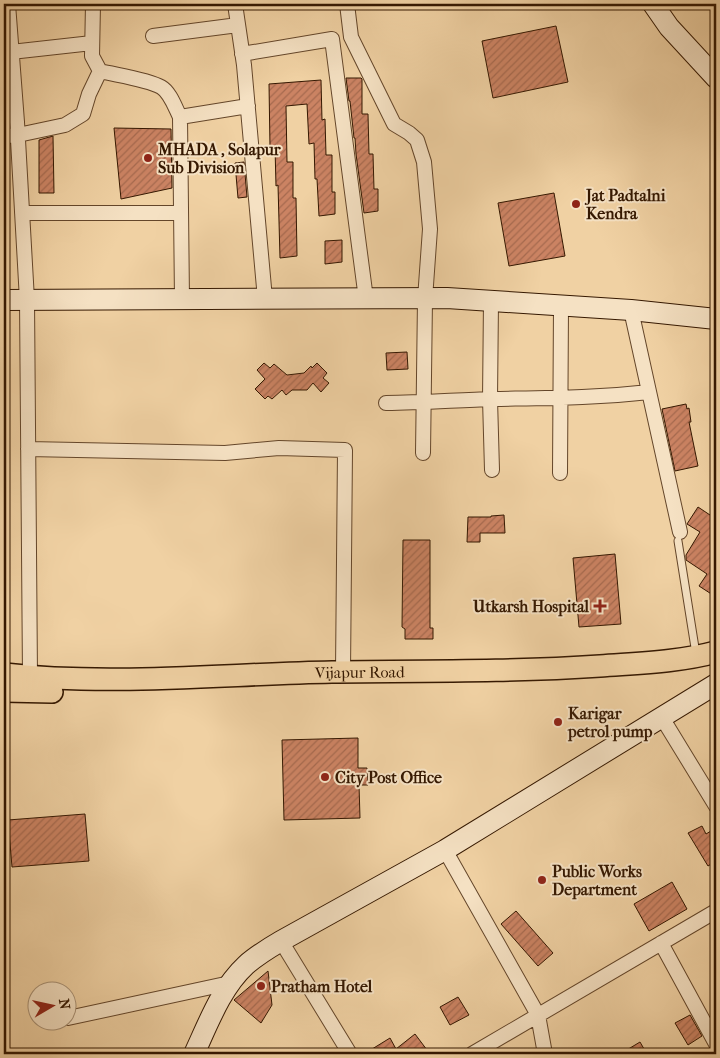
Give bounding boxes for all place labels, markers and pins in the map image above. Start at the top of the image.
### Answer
place label: MHADA , Solapur Sub Division [157,140,282,177]
marker: MHADA , Solapur Sub Division [142,152,154,164]
place label: Jat Padtalni Kendra [584,186,666,223]
marker: Jat Padtalni Kendra [570,198,582,210]
place label: Utkarsh Hospital [472,597,590,617]
marker: Utkarsh Hospital [593,599,607,613]
place label: Karigar petrol pump [567,704,653,742]
marker: Karigar petrol pump [552,716,564,728]
place label: City Post Office [335,768,442,788]
marker: City Post Office [319,771,331,783]
place label: Public Works Department [552,862,642,900]
marker: Public Works Department [536,874,548,886]
place label: Pratham Hotel [271,977,373,996]
marker: Pratham Hotel [255,980,267,992]

